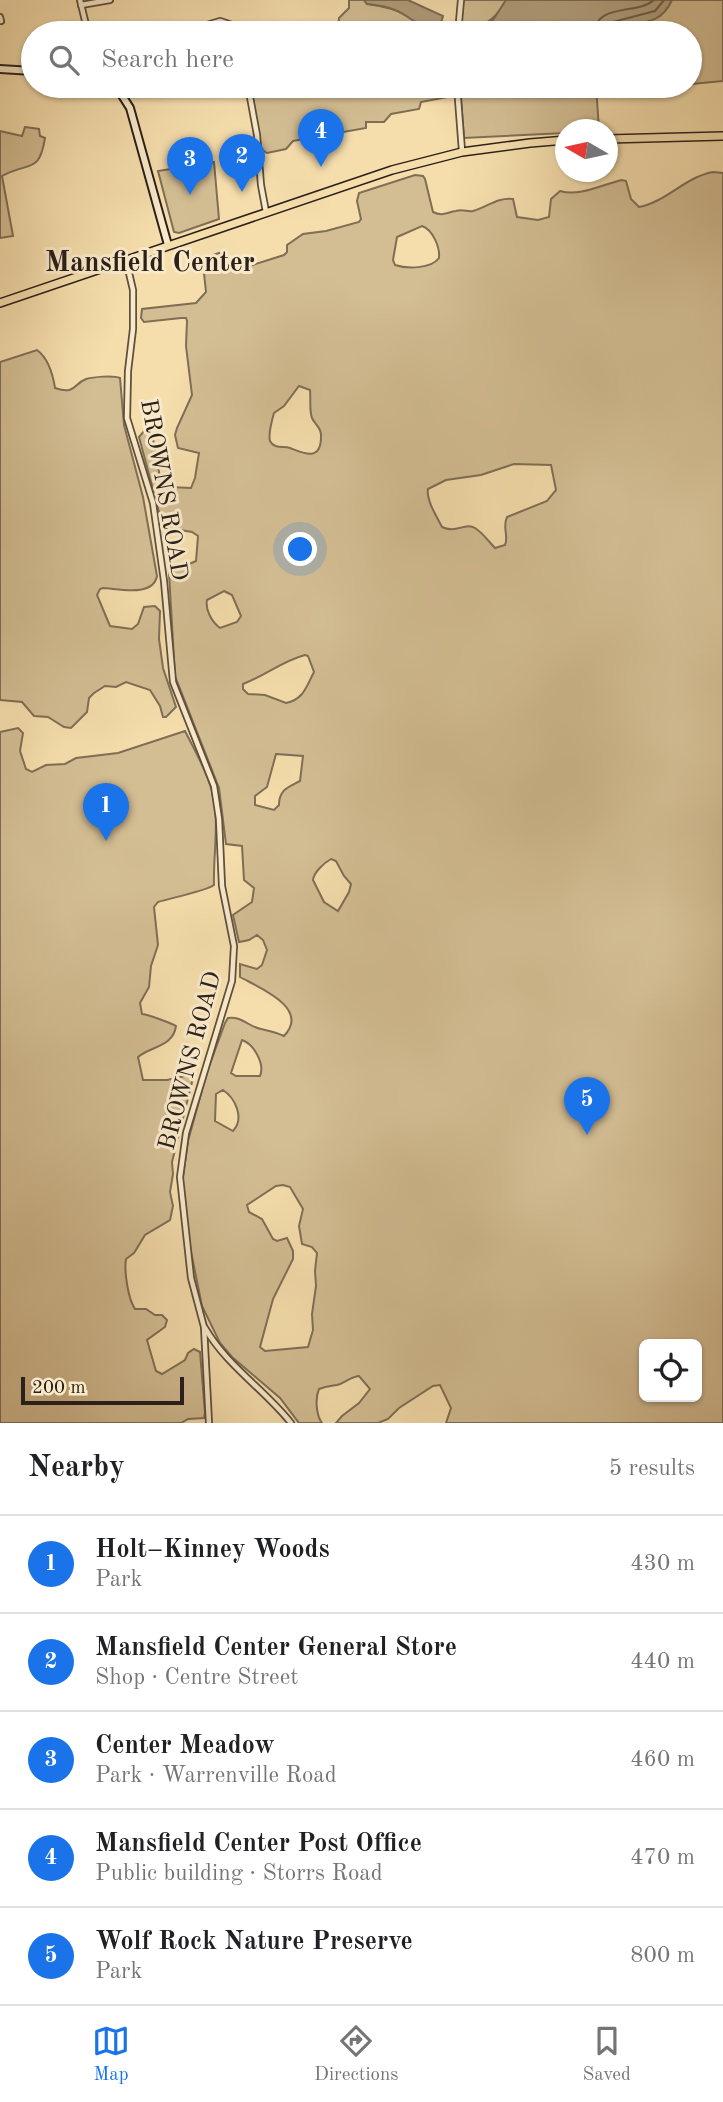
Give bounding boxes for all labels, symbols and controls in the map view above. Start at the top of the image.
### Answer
search box [21,21,702,98]
icon: search [45,41,83,79]
text: Search here [101,47,234,73]
pin: 4 [298,109,344,167]
north arrow [555,119,618,182]
pin: 2 [219,134,265,192]
pin: 3 [167,137,213,195]
district label: Mansfield Center [45,250,255,278]
street label: BROWNS ROAD [135,397,191,583]
your location [283,532,317,566]
pin: 1 [83,783,129,841]
street label: BROWNS ROAD [156,969,226,1153]
pin: 5 [564,1077,610,1135]
map controls [639,1339,702,1402]
button: locate [639,1339,702,1402]
scale bar [21,1374,184,1406]
text: 200 m [32,1379,85,1398]
text: Nearby [28,1453,125,1483]
text: 5 results [609,1457,695,1480]
text: Holt–Kinney Woods [95,1537,330,1563]
text: 1 [44,1552,58,1575]
text: 430 m [630,1552,695,1575]
text: Park [95,1568,142,1591]
text: Mansfield Center General Store [95,1635,457,1661]
text: 2 [44,1650,58,1673]
text: 440 m [630,1650,695,1673]
text: Shop · Centre Street [95,1666,298,1689]
text: Center Meadow [95,1733,275,1759]
text: 3 [44,1748,58,1771]
text: 460 m [630,1748,695,1771]
text: Park · Warrenville Road [95,1764,337,1787]
text: Mansfield Center Post Office [95,1831,422,1857]
text: 4 [44,1846,58,1869]
text: 470 m [630,1846,695,1869]
text: Public building · Storrs Road [95,1862,383,1885]
text: Wolf Rock Nature Preserve [95,1929,413,1955]
text: 5 [44,1944,58,1967]
text: 800 m [630,1944,695,1967]
text: Park [95,1960,142,1983]
tab: Map [92,2022,130,2087]
tab: Directions [314,2022,399,2087]
tab: Saved [583,2022,631,2087]

